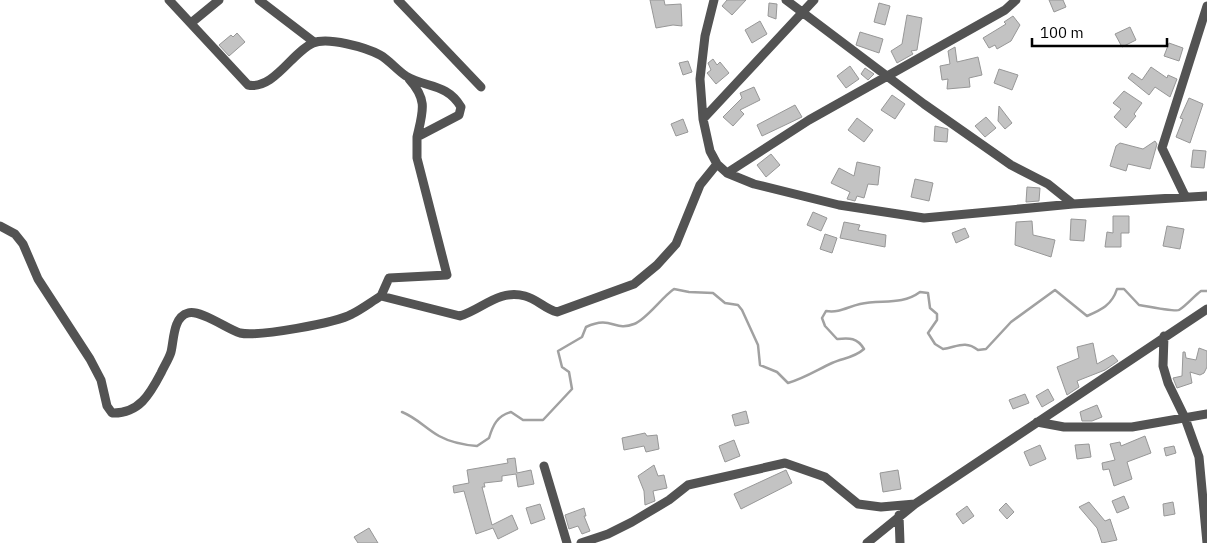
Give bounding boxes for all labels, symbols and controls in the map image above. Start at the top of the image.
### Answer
scale bar [1032,15,1167,47]
text: 100 m [1040,23,1084,42]

